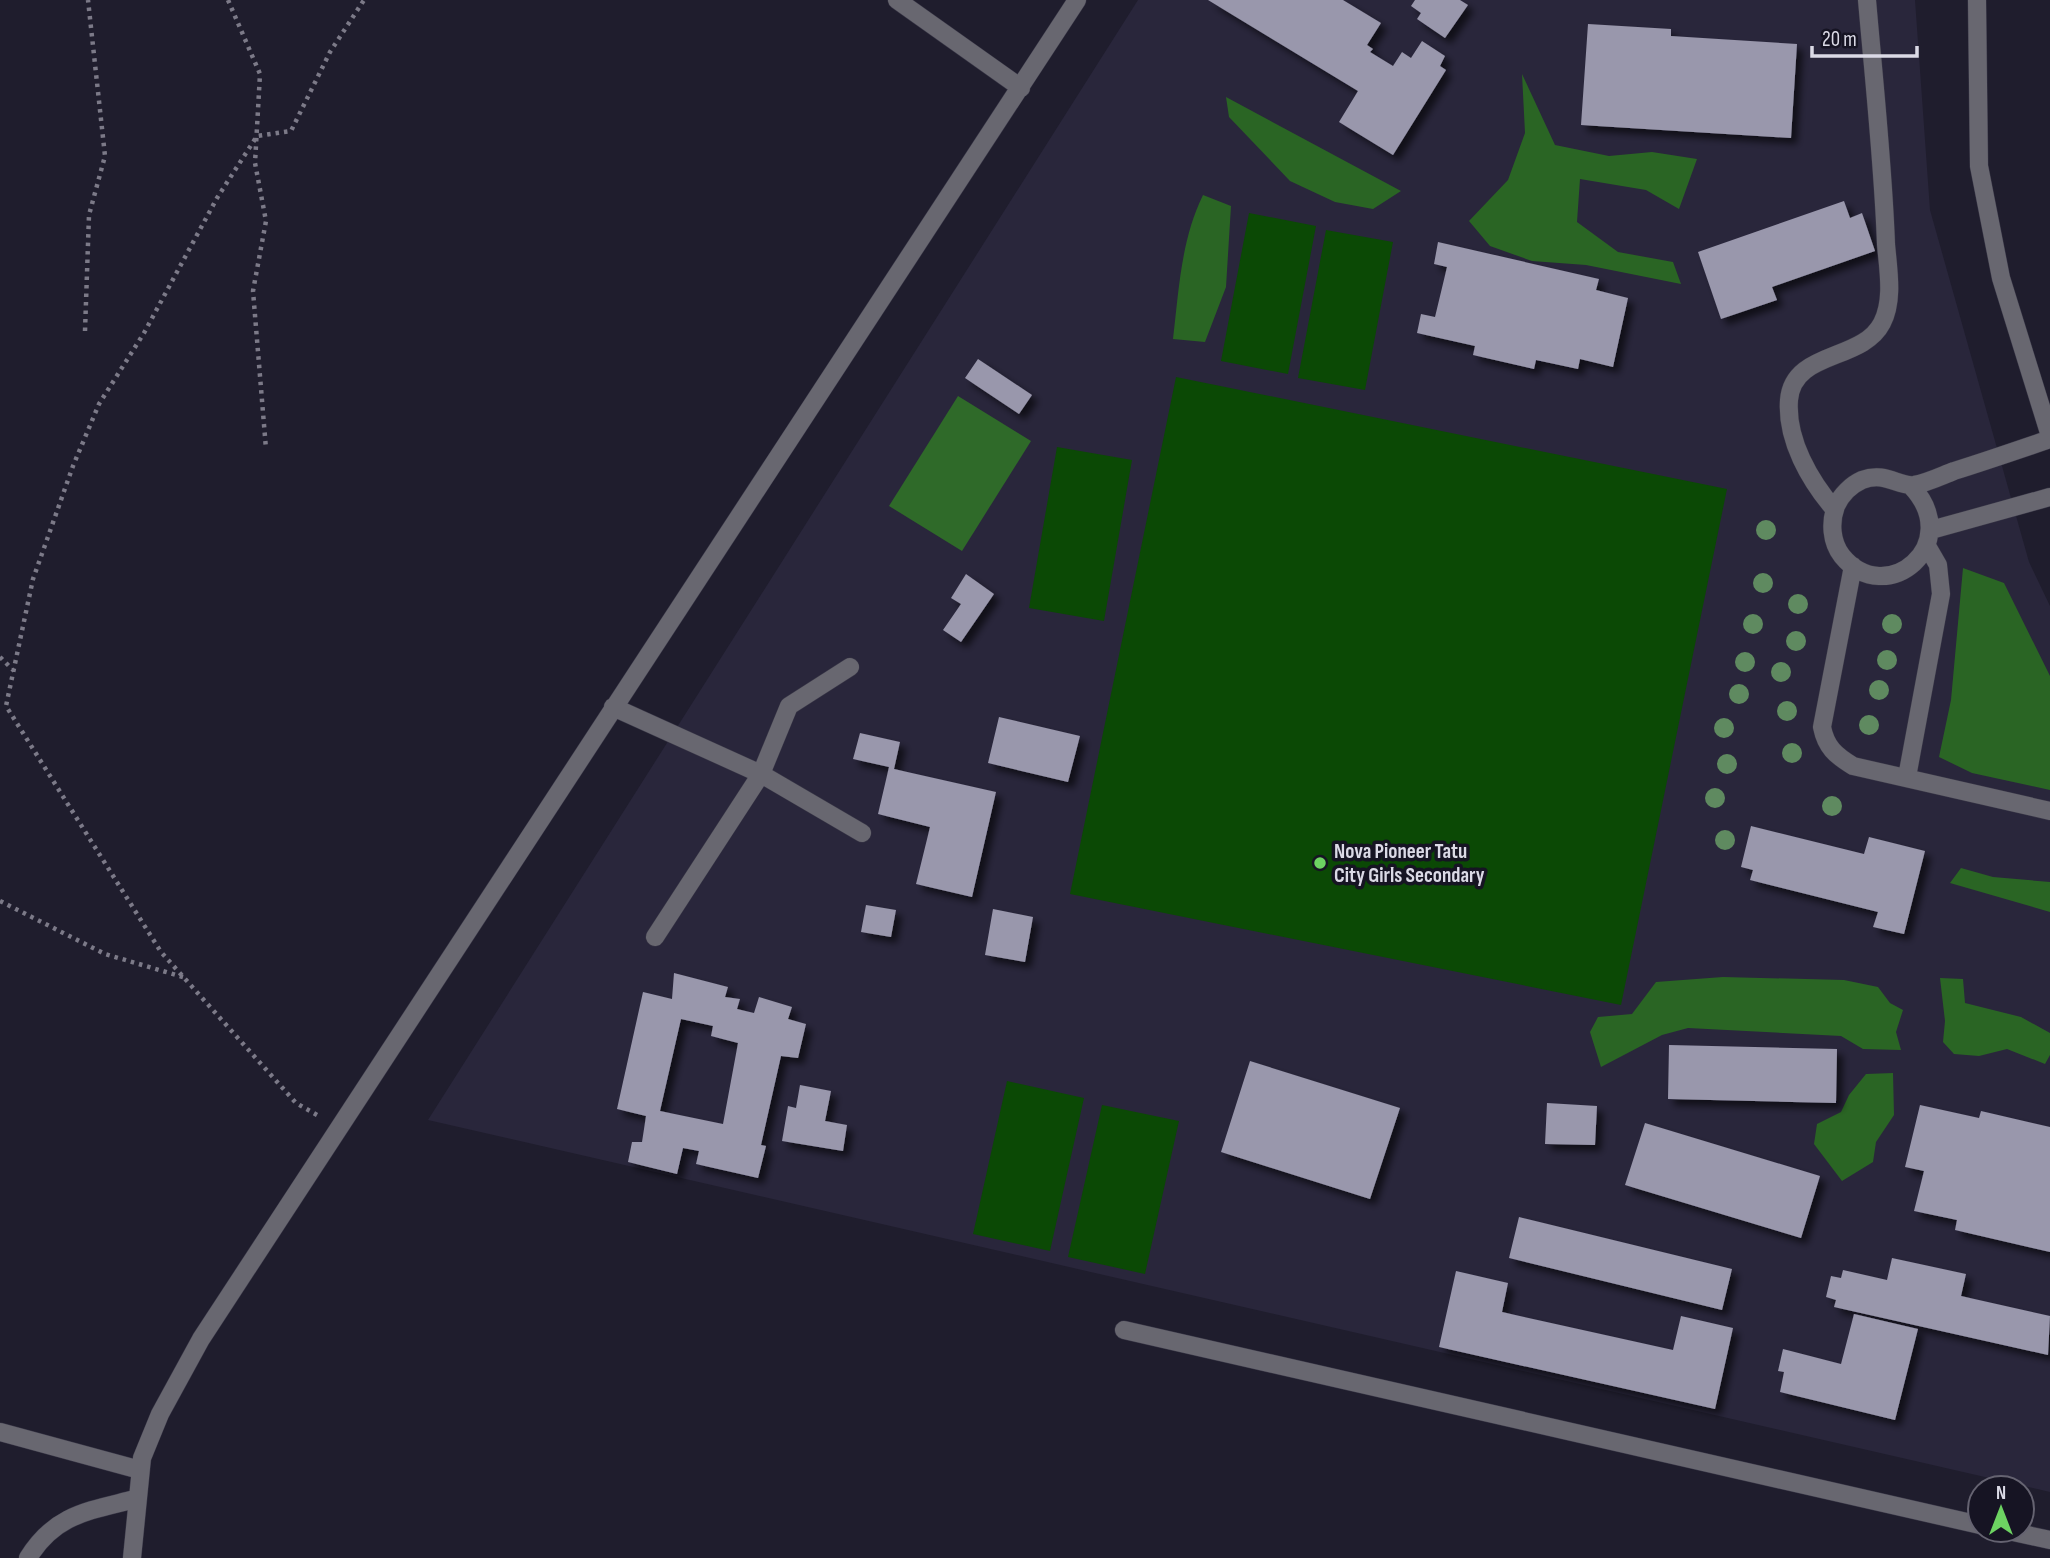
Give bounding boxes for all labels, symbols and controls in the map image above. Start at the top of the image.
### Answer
scale bar [1812,14,1917,58]
text: 20 m [1822,27,1857,52]
place label: Nova Pioneer Tatu City Girls Secondary [1334,839,1485,888]
marker: Nova Pioneer Tatu City Girls Secondary [1312,855,1328,871]
north arrow [1966,1474,2036,1544]
text: N [1996,1482,2006,1505]

